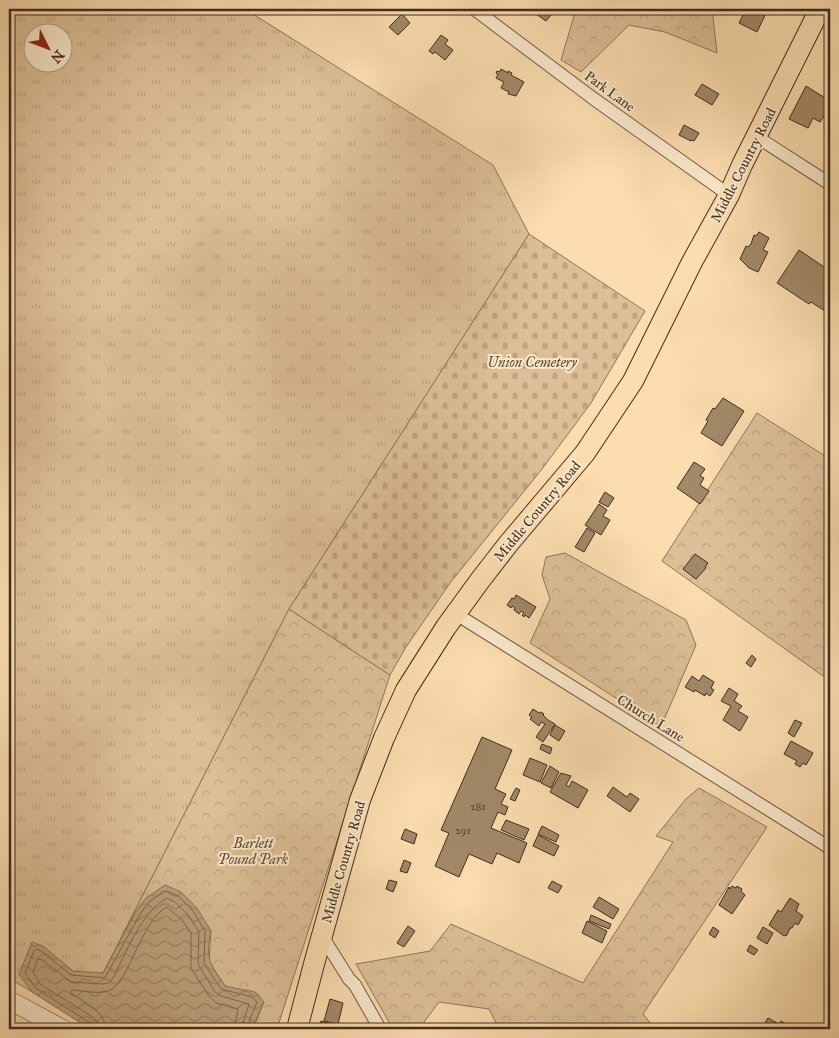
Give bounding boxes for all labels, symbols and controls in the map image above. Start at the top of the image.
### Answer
north arrow [22,22,72,72]
text: N [47,46,68,67]
street label: Park Lane [581,67,638,115]
street label: Middle Country Road [707,105,780,225]
park label: Union Cemetery [487,354,577,371]
street label: Middle Country Road [490,458,584,565]
street label: Church Lane [614,691,688,746]
street label: Middle Country Road [318,799,369,925]
house number: 281 [470,800,486,813]
house number: 291 [455,824,471,837]
park label: Barlett Pound Park [218,835,289,868]

